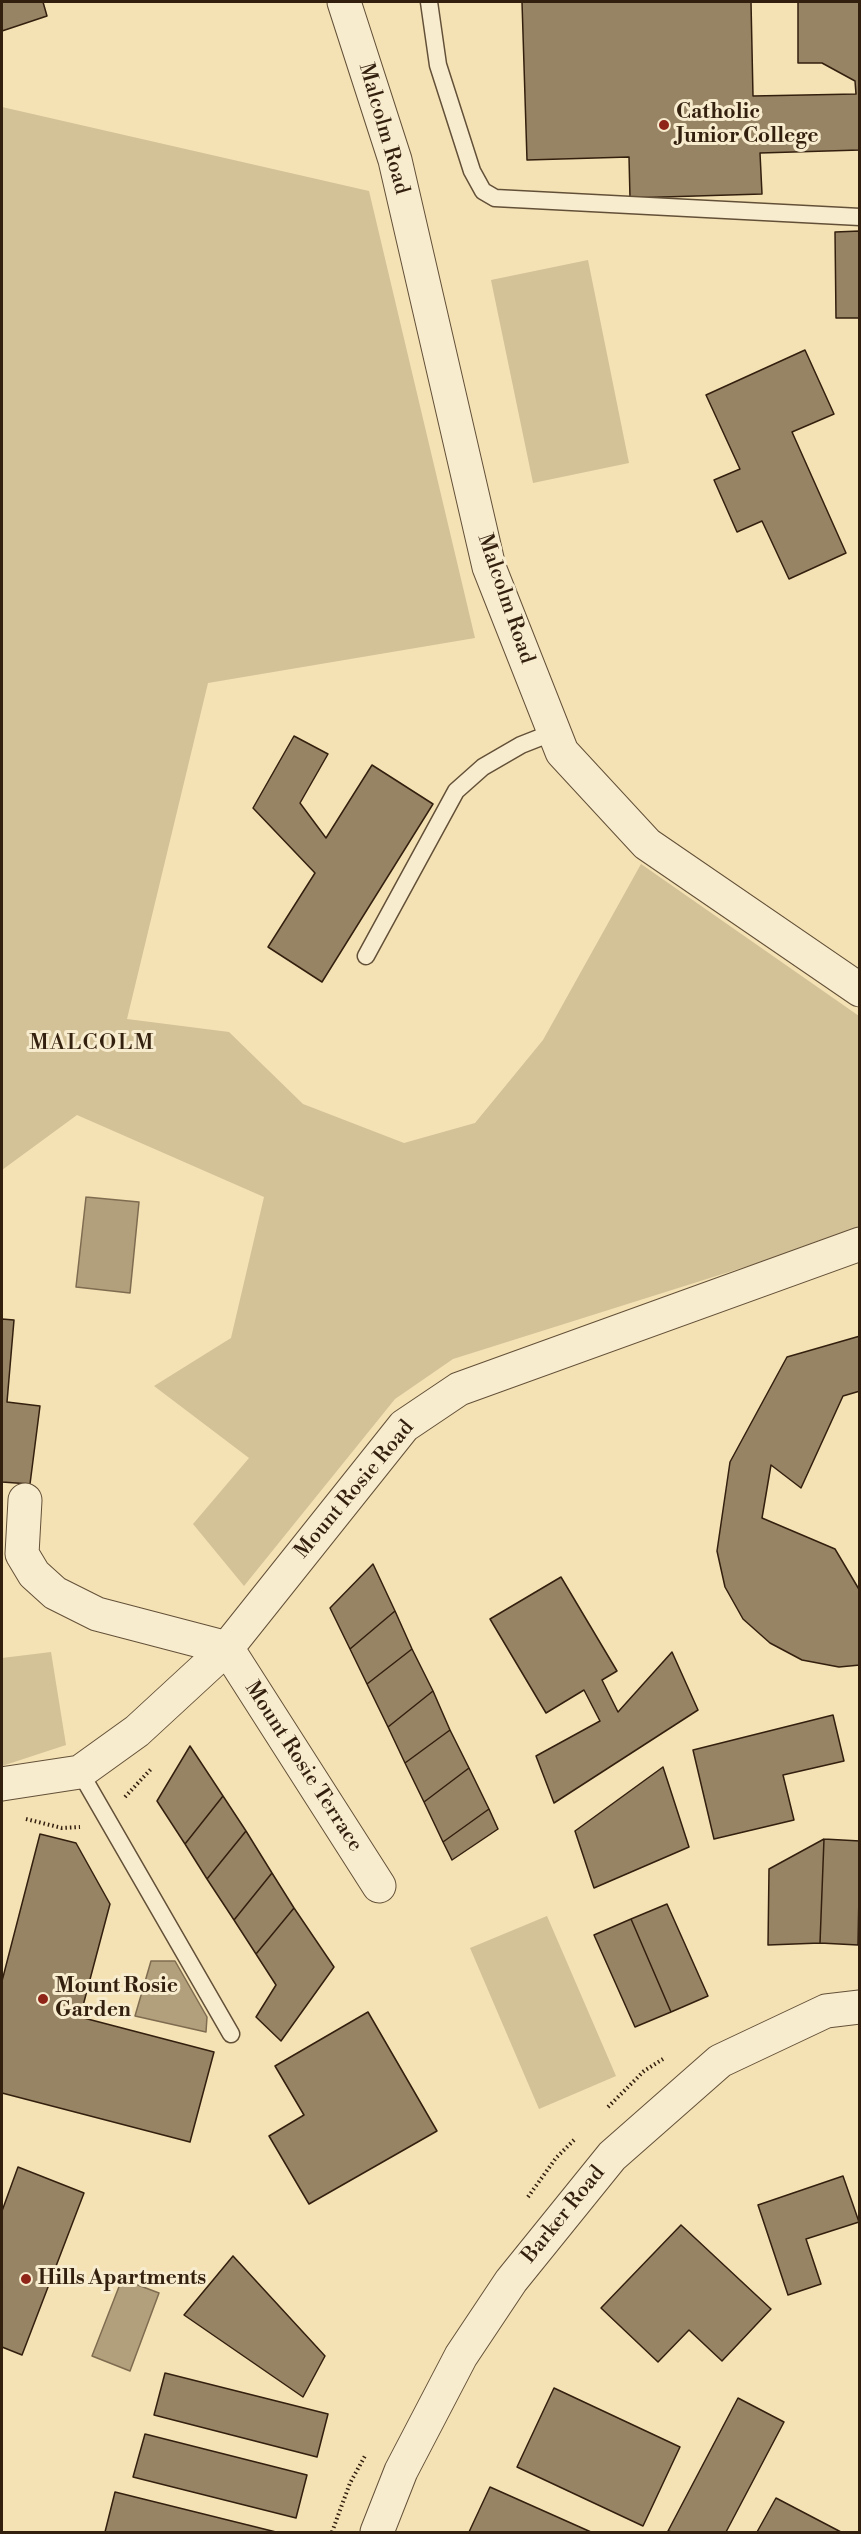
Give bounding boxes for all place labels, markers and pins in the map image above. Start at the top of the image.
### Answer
place label: Catholic Junior College [676,100,818,150]
marker: Catholic Junior College [657,118,671,132]
place label: Mount Rosie Garden [55,1974,178,2024]
marker: Mount Rosie Garden [36,1992,50,2006]
place label: Hills Apartments [38,2266,206,2292]
marker: Hills Apartments [19,2272,33,2286]

